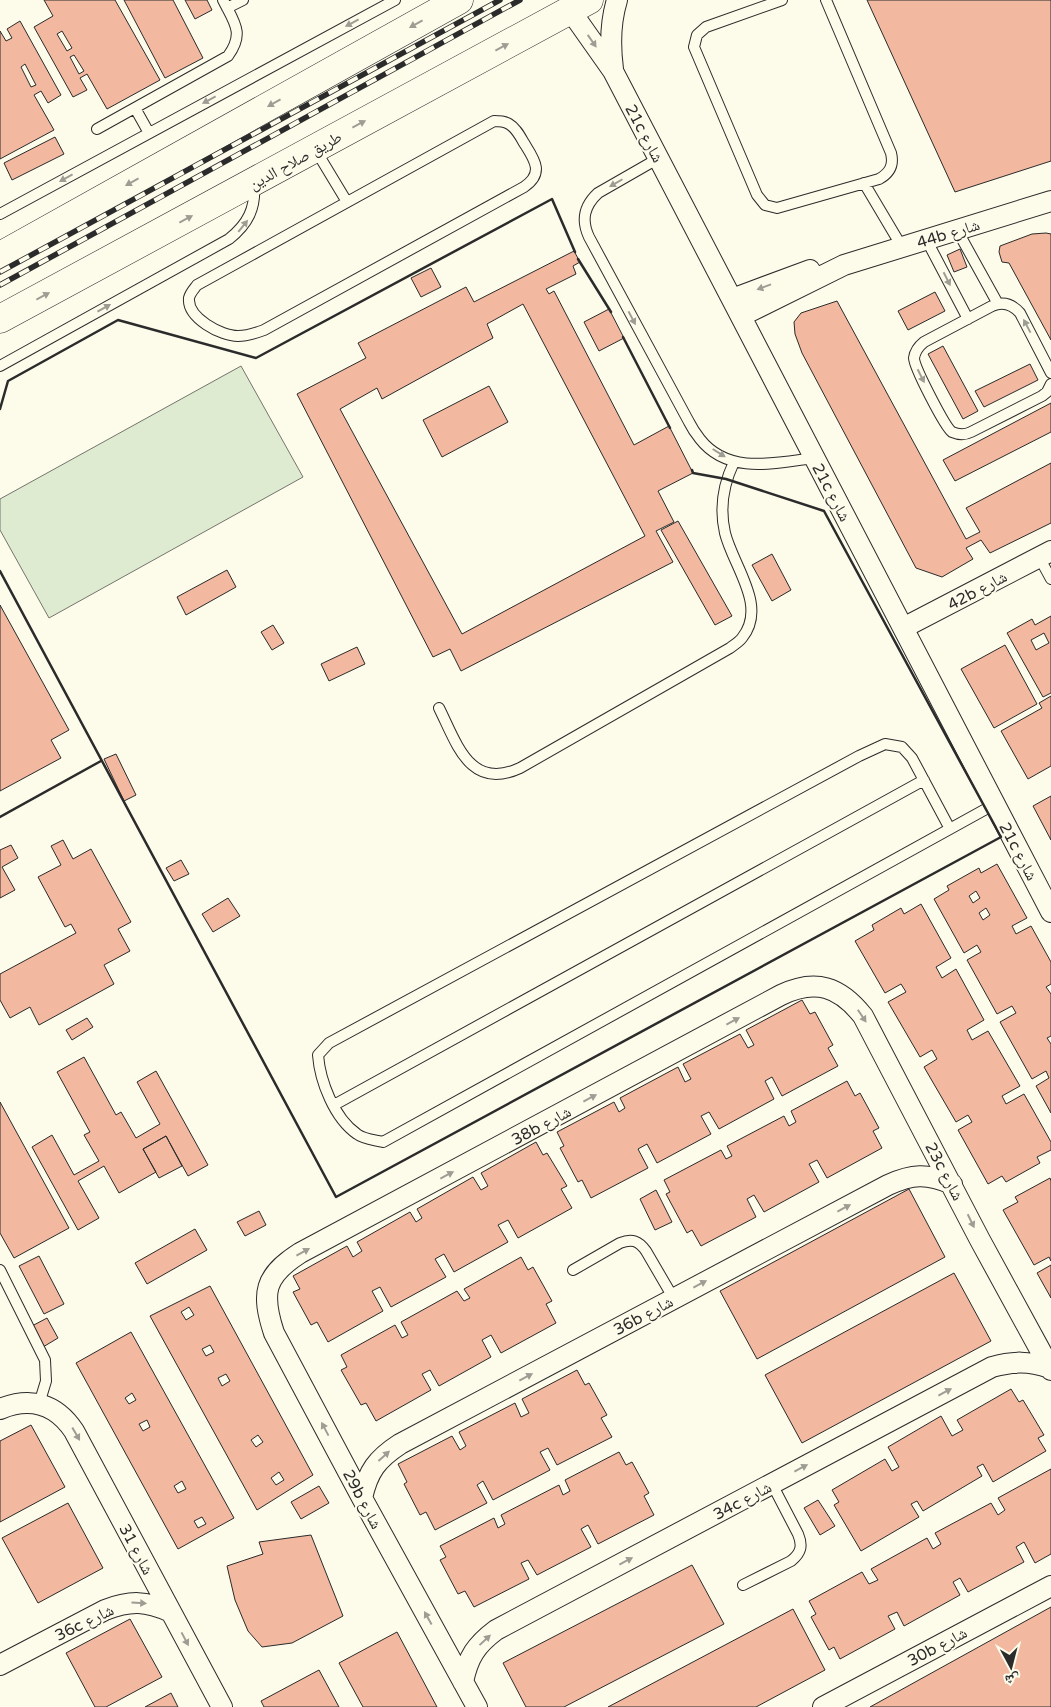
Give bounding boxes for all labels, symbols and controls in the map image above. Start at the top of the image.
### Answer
one-way arrow [345,19,359,27]
one-way arrow [409,19,423,28]
one-way arrow [587,34,597,48]
one-way arrow [495,43,510,51]
one-way arrow [202,96,216,105]
one-way arrow [267,99,281,107]
street label: 21c شارع [620,101,668,166]
one-way arrow [353,120,366,129]
street label: طريق صلاح الدين [245,127,345,195]
one-way arrow [59,174,74,182]
one-way arrow [125,178,139,186]
one-way arrow [610,178,623,187]
one-way arrow [178,215,193,223]
street label: 44b شارع [914,215,982,253]
one-way arrow [237,220,248,233]
one-way arrow [943,272,951,286]
one-way arrow [756,283,771,291]
one-way arrow [36,292,50,300]
one-way arrow [97,304,110,313]
one-way arrow [628,310,636,325]
one-way arrow [1023,319,1031,333]
one-way arrow [917,369,925,384]
one-way arrow [712,449,725,458]
street label: 21c شارع [807,460,855,525]
street label: 42b شارع [944,567,1011,615]
street label: 21c شارع [994,819,1042,884]
one-way arrow [857,1009,867,1022]
one-way arrow [725,1017,740,1025]
one-way arrow [583,1094,597,1102]
street label: 38b شارع [508,1102,575,1150]
street label: 23c شارع [920,1139,968,1204]
one-way arrow [439,1171,454,1179]
one-way arrow [836,1204,851,1212]
one-way arrow [967,1214,975,1228]
one-way arrow [296,1248,311,1256]
one-way arrow [693,1280,708,1288]
street label: 36b شارع [610,1292,677,1340]
one-way arrow [519,1373,533,1381]
one-way arrow [937,1388,952,1396]
one-way arrow [321,1423,330,1436]
one-way arrow [71,1427,80,1440]
one-way arrow [378,1450,390,1462]
one-way arrow [794,1464,808,1472]
street label: 29b شارع [338,1466,386,1533]
street label: 34c شارع [710,1477,775,1525]
street label: شارع 31 [114,1521,158,1578]
one-way arrow [619,1557,634,1565]
street label: 36c شارع [52,1600,117,1646]
one-way arrow [131,1600,147,1608]
one-way arrow [424,1611,432,1626]
street label: 30b شارع [904,1623,971,1671]
one-way arrow [181,1632,190,1645]
one-way arrow [478,1634,491,1645]
north arrow [986,1642,1036,1692]
text: ش [1004,1670,1021,1689]

